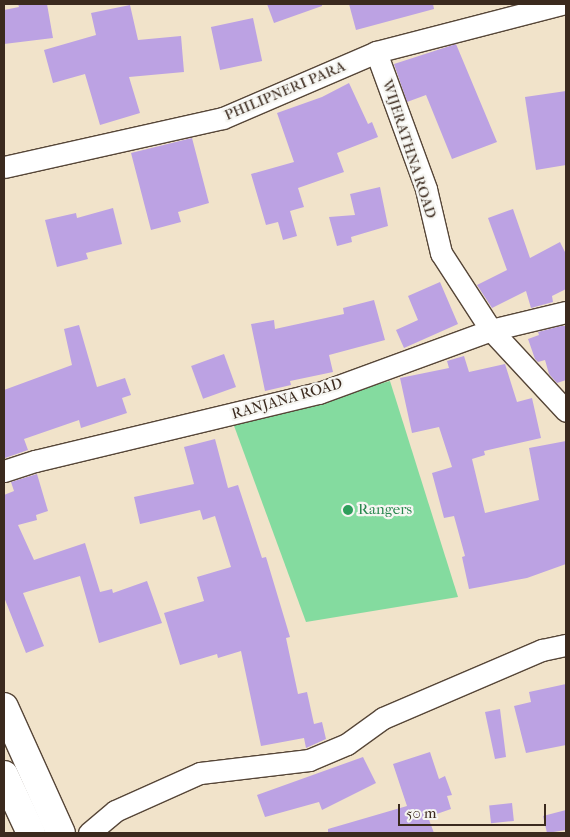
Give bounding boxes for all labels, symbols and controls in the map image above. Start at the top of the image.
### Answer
street label: PHILIPNERI PARA [222,57,348,125]
street label: WIJERATHNA ROAD [378,77,440,221]
street label: RANJANA ROAD [230,375,344,423]
place label: Rangers [358,501,412,519]
marker: Rangers [342,504,354,516]
scale bar [400,794,548,826]
text: 50 m [406,804,436,822]

